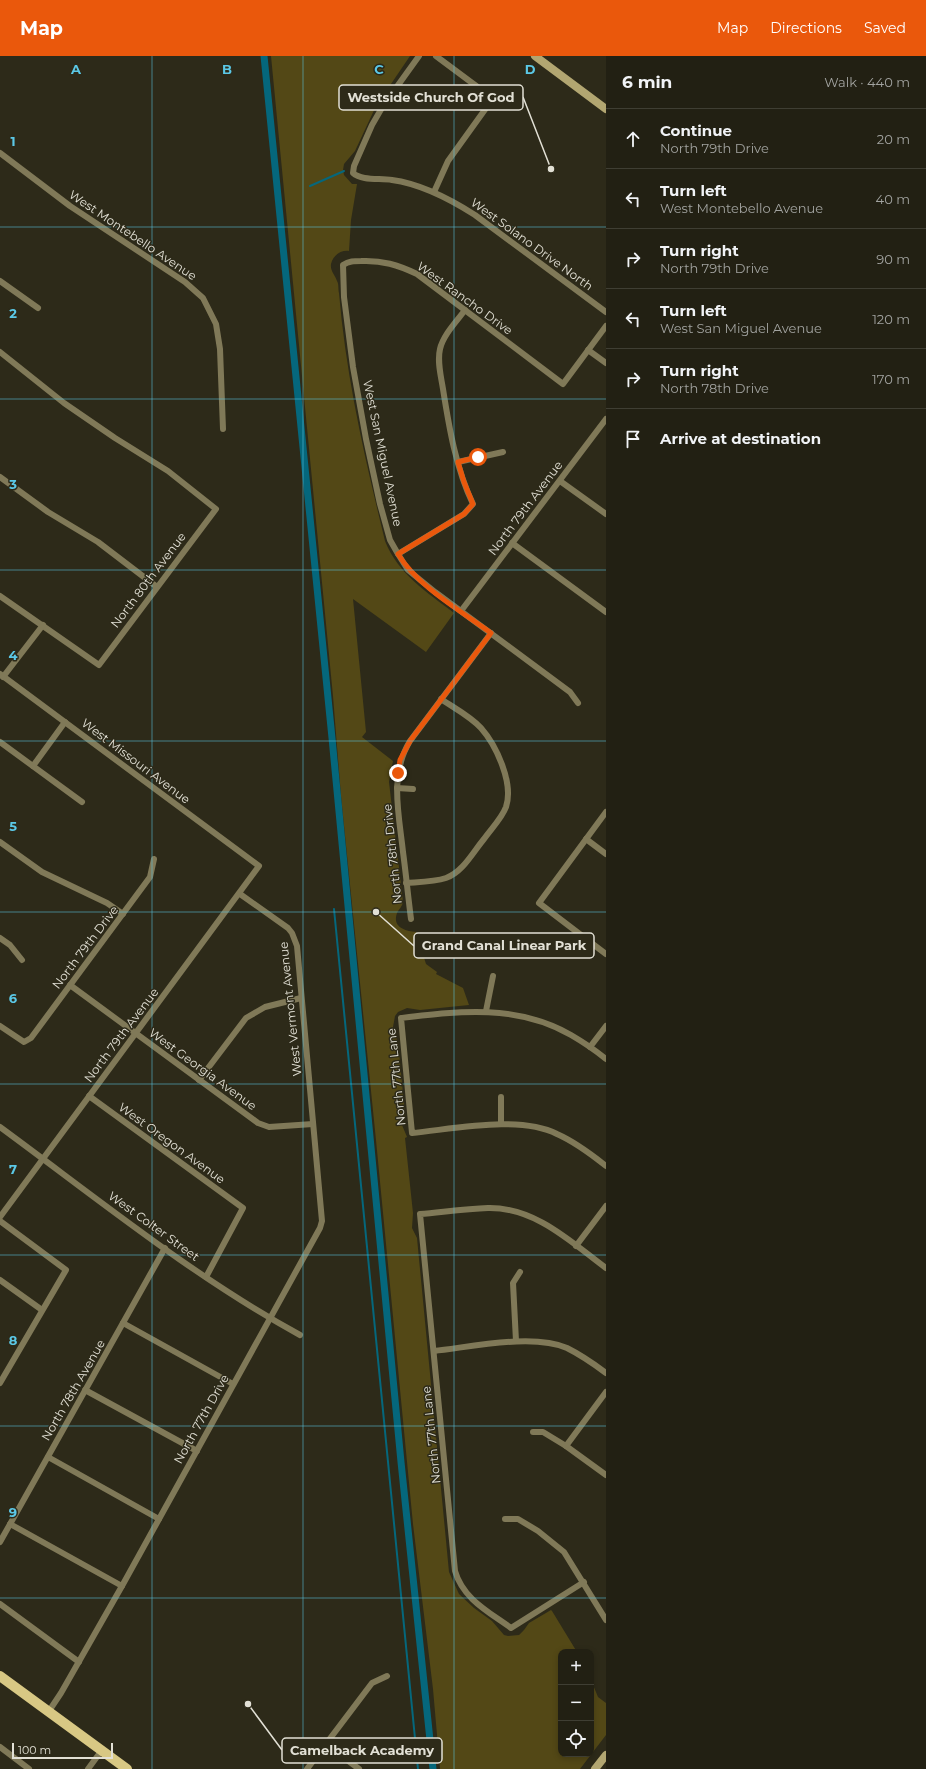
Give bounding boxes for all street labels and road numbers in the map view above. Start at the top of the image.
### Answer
street label: West Montebello Avenue [66,187,200,283]
street label: West Solano Drive North [468,195,596,293]
street label: West Rancho Drive [414,258,516,338]
street label: West San Miguel Avenue [360,378,406,528]
street label: North 79th Avenue [485,458,565,558]
street label: North 80th Avenue [107,529,189,631]
street label: West Missouri Avenue [79,715,193,807]
street label: North 78th Drive [379,803,405,905]
street label: North 79th Drive [49,902,121,992]
street label: West Vermont Avenue [275,941,305,1077]
street label: North 79th Avenue [81,985,161,1085]
street label: West Georgia Avenue [146,1025,260,1113]
street label: North 77th Lane [383,1027,409,1127]
street label: West Oregon Avenue [116,1099,228,1187]
street label: West Colter Street [106,1188,203,1264]
street label: North 78th Avenue [38,1337,108,1443]
street label: North 77th Drive [170,1372,232,1466]
street label: North 77th Lane [418,1385,444,1485]

